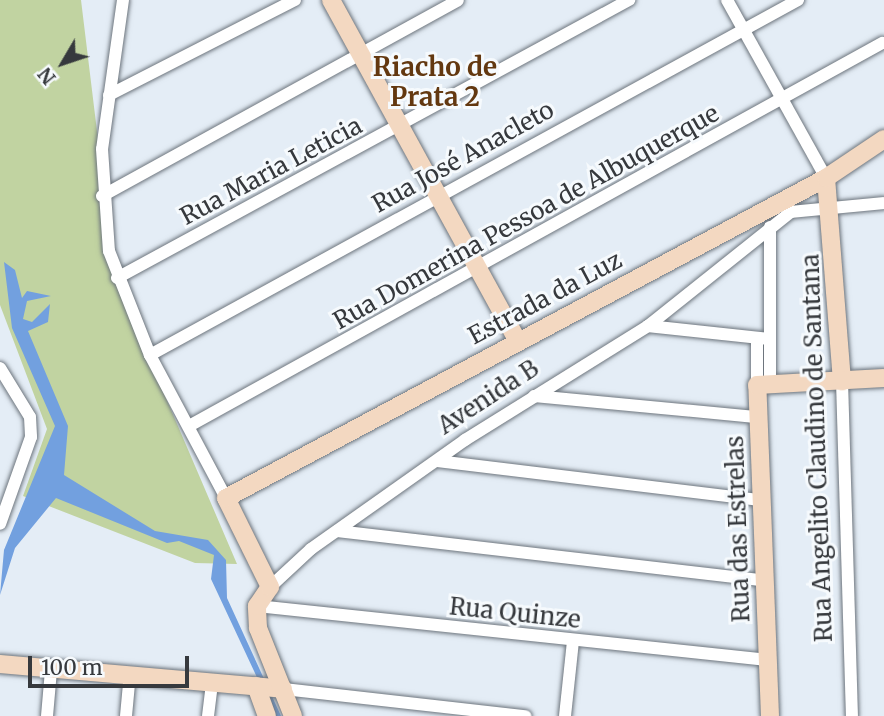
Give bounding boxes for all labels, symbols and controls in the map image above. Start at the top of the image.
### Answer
north arrow [28,28,98,98]
district label: Riacho de Prata 2 [373,51,497,112]
text: N [33,63,61,90]
street label: Rua José Anacleto [367,95,559,219]
street label: Rua Domerina Pessoa de Albuquerque [328,99,724,335]
street label: Rua Maria Leticia [175,111,367,231]
street label: Estrada da Luz [463,246,627,350]
street label: Rua Angelito Claudino de Santana [796,253,838,643]
street label: Avenida B [432,354,544,440]
street label: Rua das Estrelas [720,435,756,623]
street label: Rua Quinze [448,592,582,634]
scale bar [32,642,192,686]
text: 100 m [41,654,103,681]

